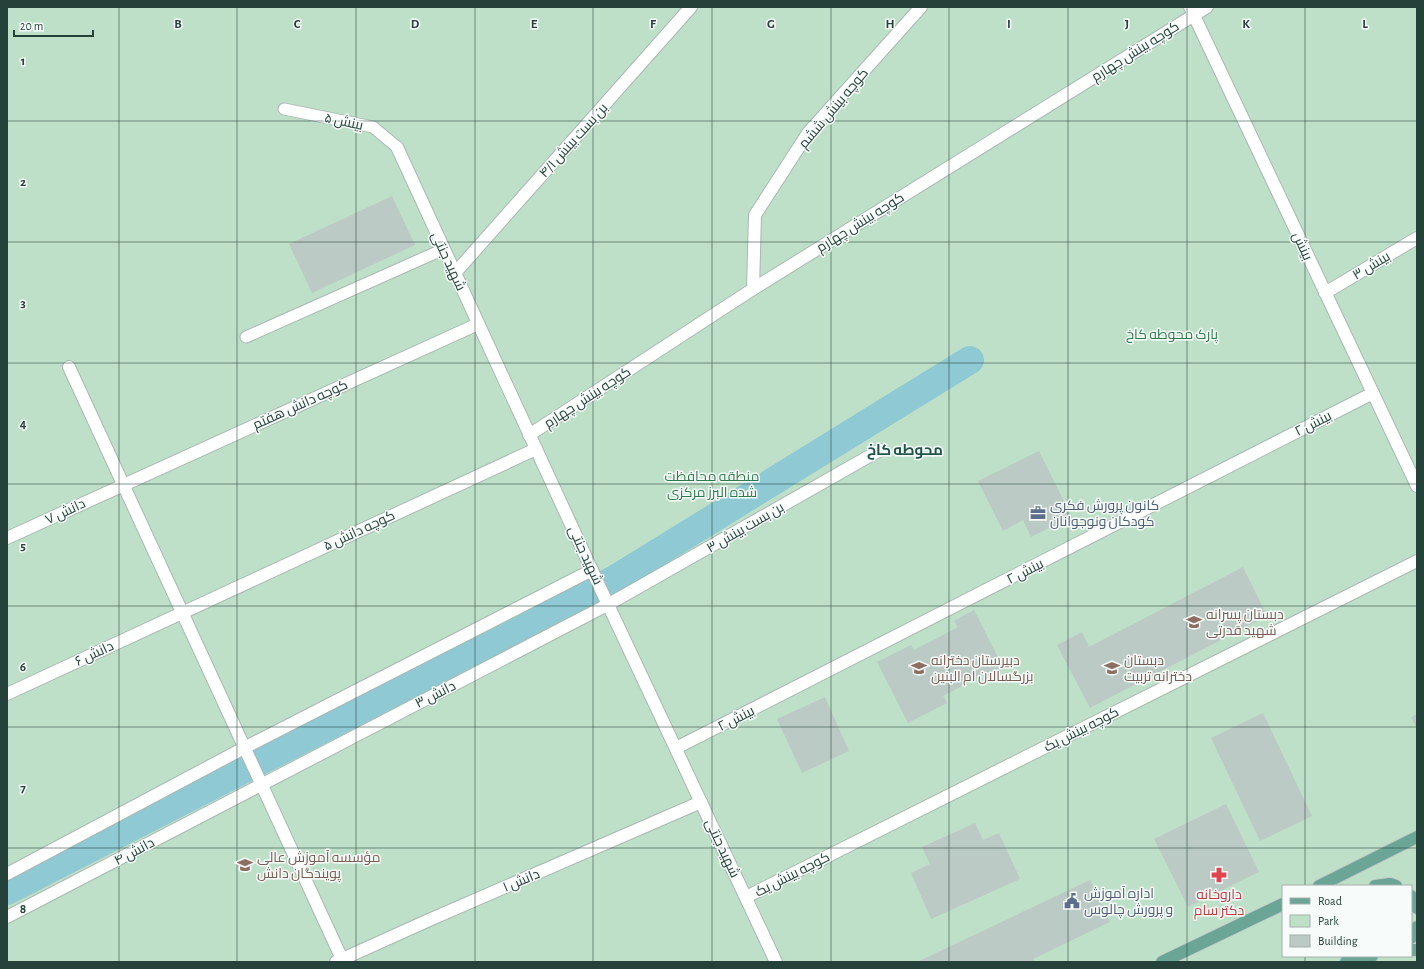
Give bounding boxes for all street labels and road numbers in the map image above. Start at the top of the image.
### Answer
street label: کوچه بینش چهارم [1089,19,1183,86]
street label: کوچه بینش ششم [796,66,873,153]
street label: بن بست بینش ۴/۱ [537,101,611,181]
street label: بینش ۵ [323,111,365,133]
street label: کوچه بینش چهارم [814,190,908,257]
street label: شهید جنتی [428,230,468,293]
street label: بینش [1290,230,1315,263]
street label: بینش ۳ [1350,249,1393,282]
street label: کوچه بینش چهارم [542,365,635,433]
street label: کوچه دانش هفتم [251,378,351,434]
street label: بینش ۲ [1293,409,1334,439]
street label: دانش ۷ [43,497,88,527]
street label: بن بست بینش ۳ [705,500,786,556]
street label: کوچه دانش ۵ [322,508,398,555]
street label: شهید جنتی [565,524,605,587]
street label: بینش ۲ [1005,557,1046,587]
street label: دانش ۶ [73,639,116,669]
street label: دانش ۳ [413,679,458,711]
street label: بینش ۲ [716,704,757,734]
street label: کوچه بینش یک [1042,705,1122,757]
street label: شهید جنتی [702,817,742,880]
street label: دانش ۴ [112,836,157,868]
street label: کوچه بینش یک [753,850,833,902]
street label: دانش ۱ [501,867,542,895]

